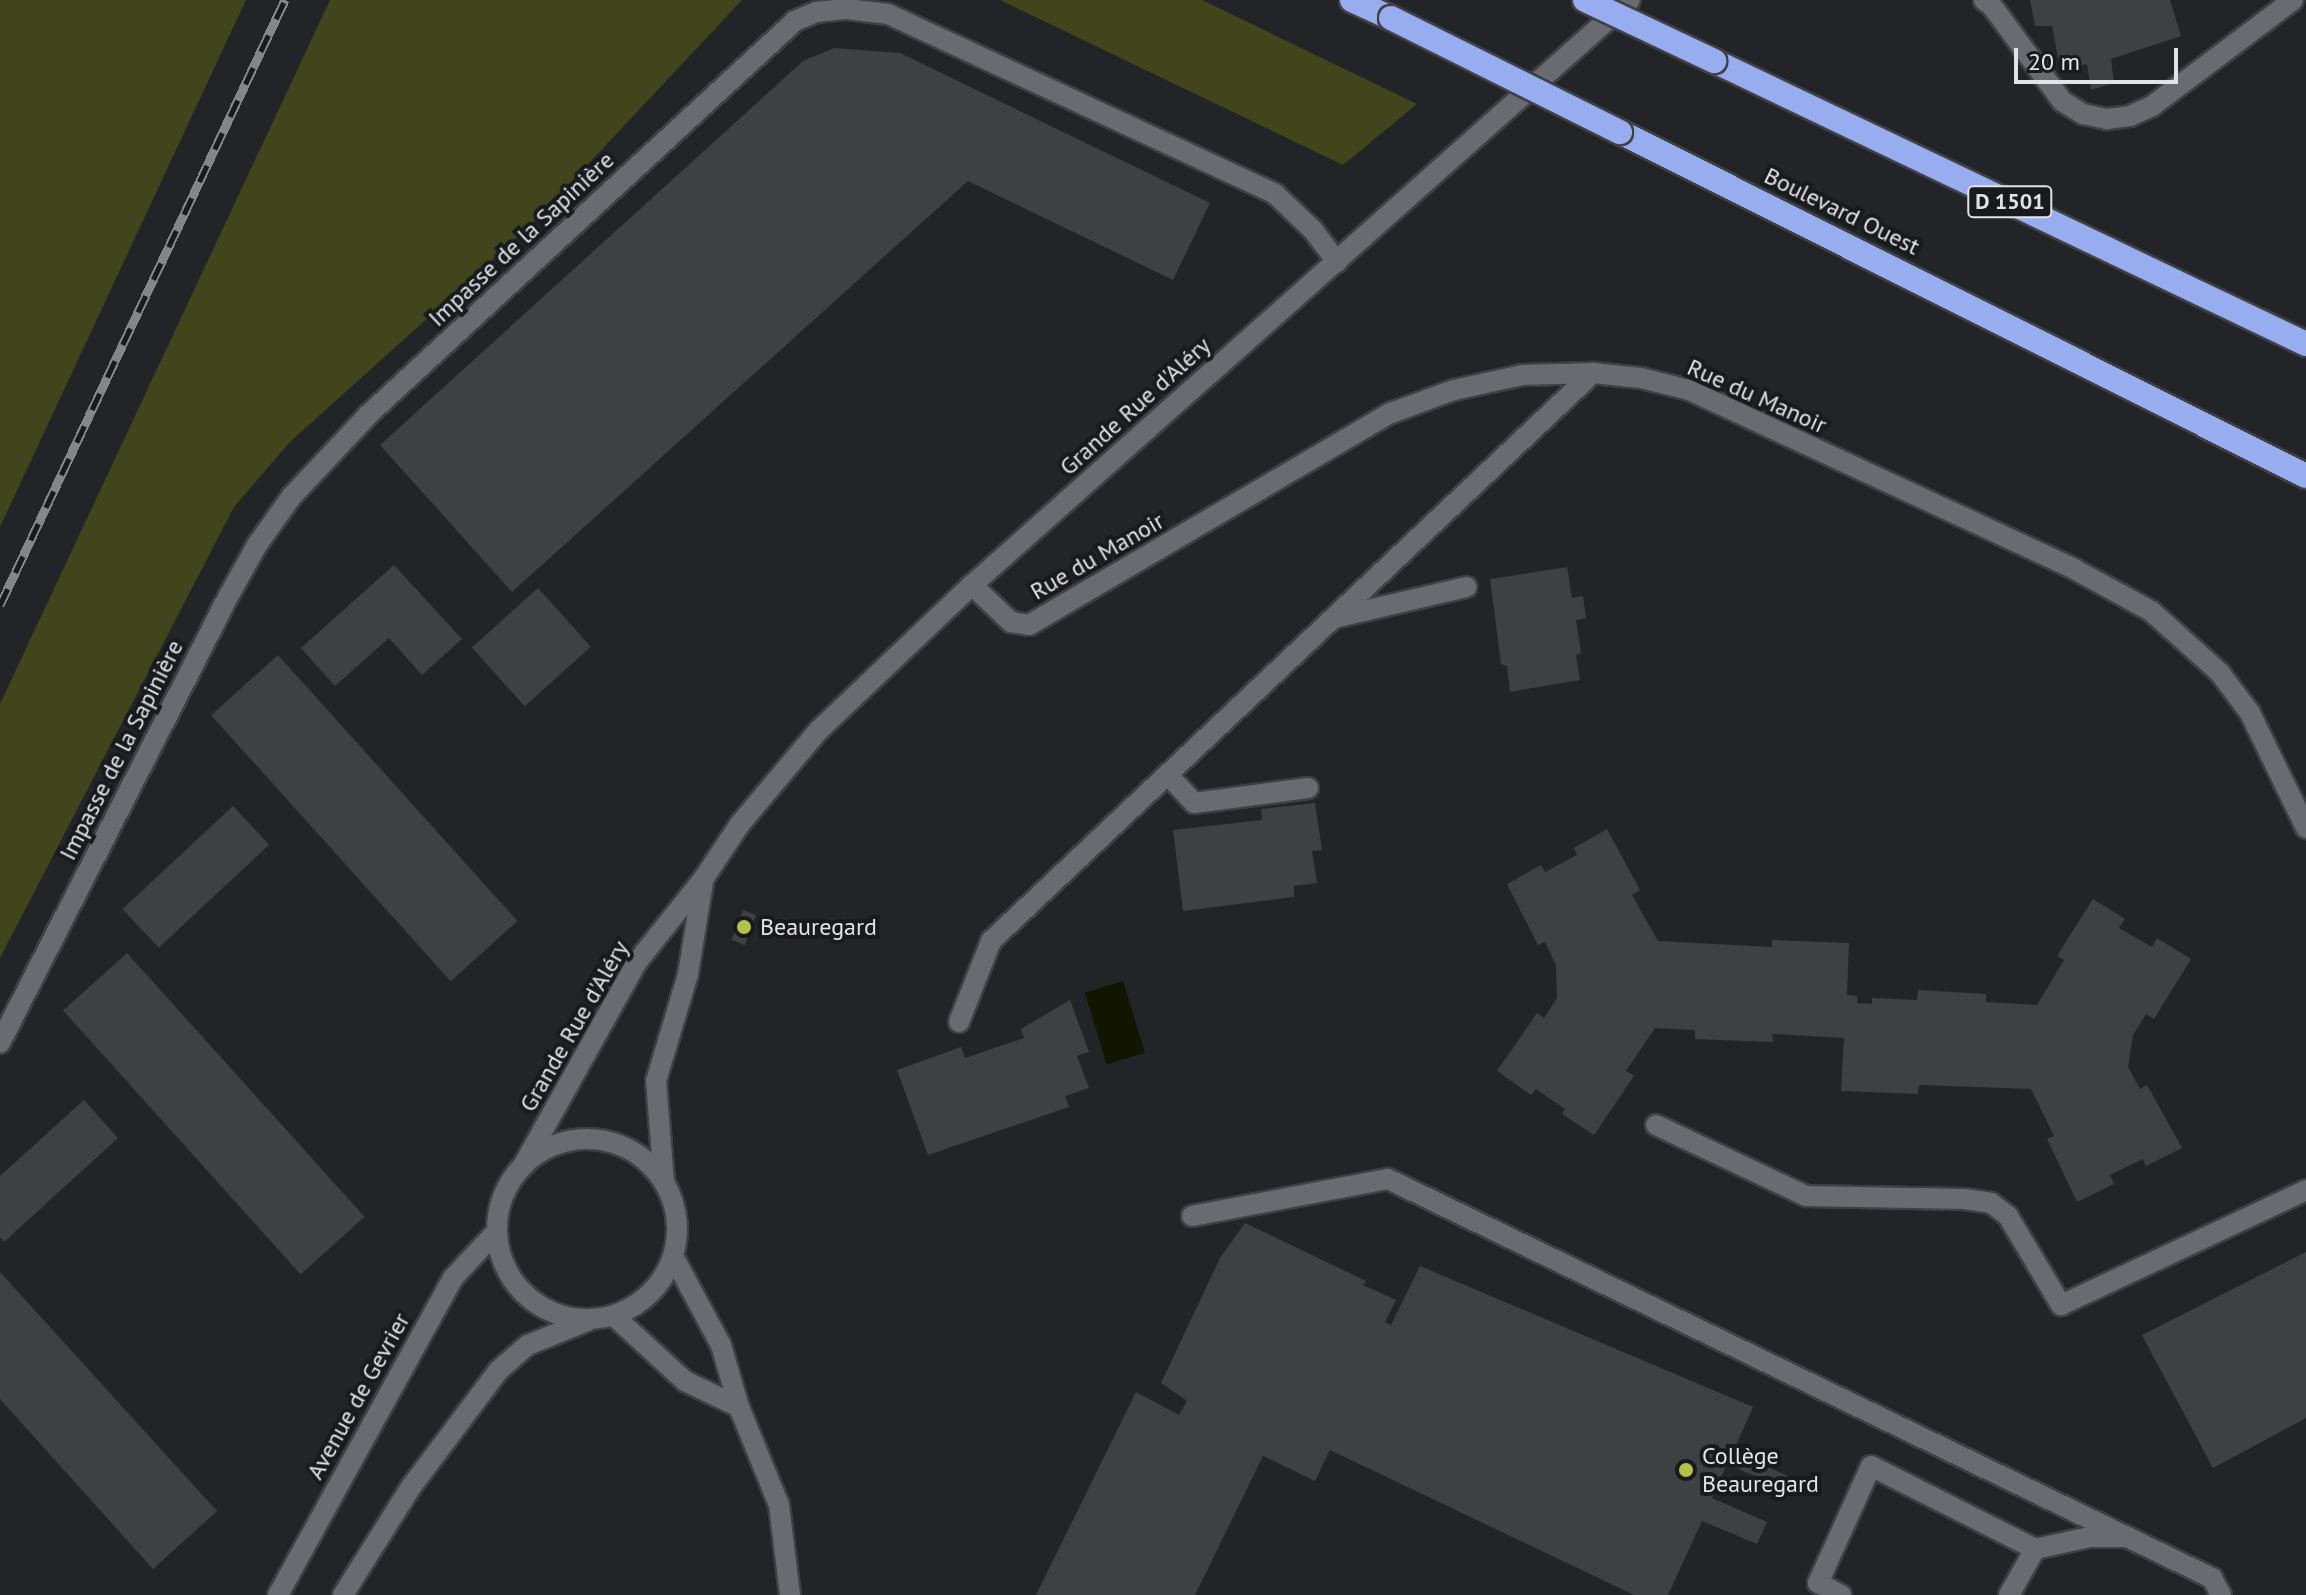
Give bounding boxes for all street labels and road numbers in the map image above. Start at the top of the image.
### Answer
street label: Impasse de la Sapinière [422,146,620,332]
street label: Boulevard Ouest [1760,161,1924,261]
road number: D 1501 [1966,184,2054,220]
street label: Grande Rue d'Aléry [1054,331,1216,481]
street label: Rue du Manoir [1683,352,1831,440]
street label: Rue du Manoir [1025,506,1169,606]
street label: Impasse de la Sapinière [53,635,189,865]
street label: Grande Rue d'Aléry [513,935,635,1117]
street label: Avenue de Gevrier [300,1308,416,1484]

